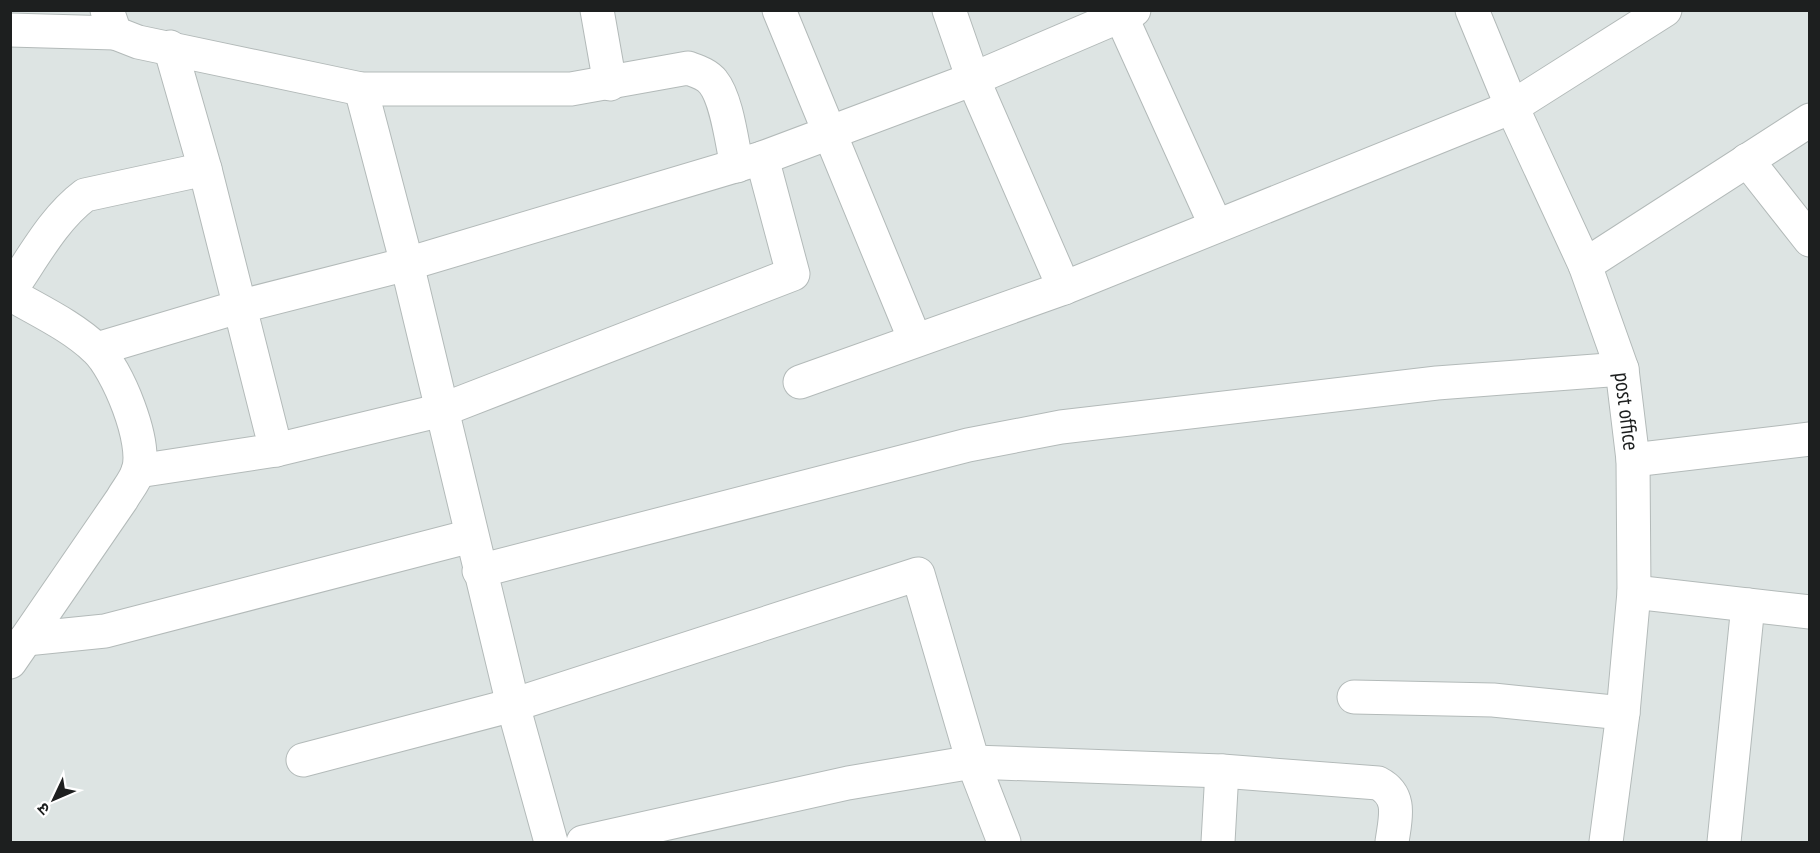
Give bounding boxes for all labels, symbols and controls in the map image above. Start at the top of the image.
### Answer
street label: post office [1609,371,1646,452]
north arrow [24,769,84,829]
text: उ [32,799,54,820]

